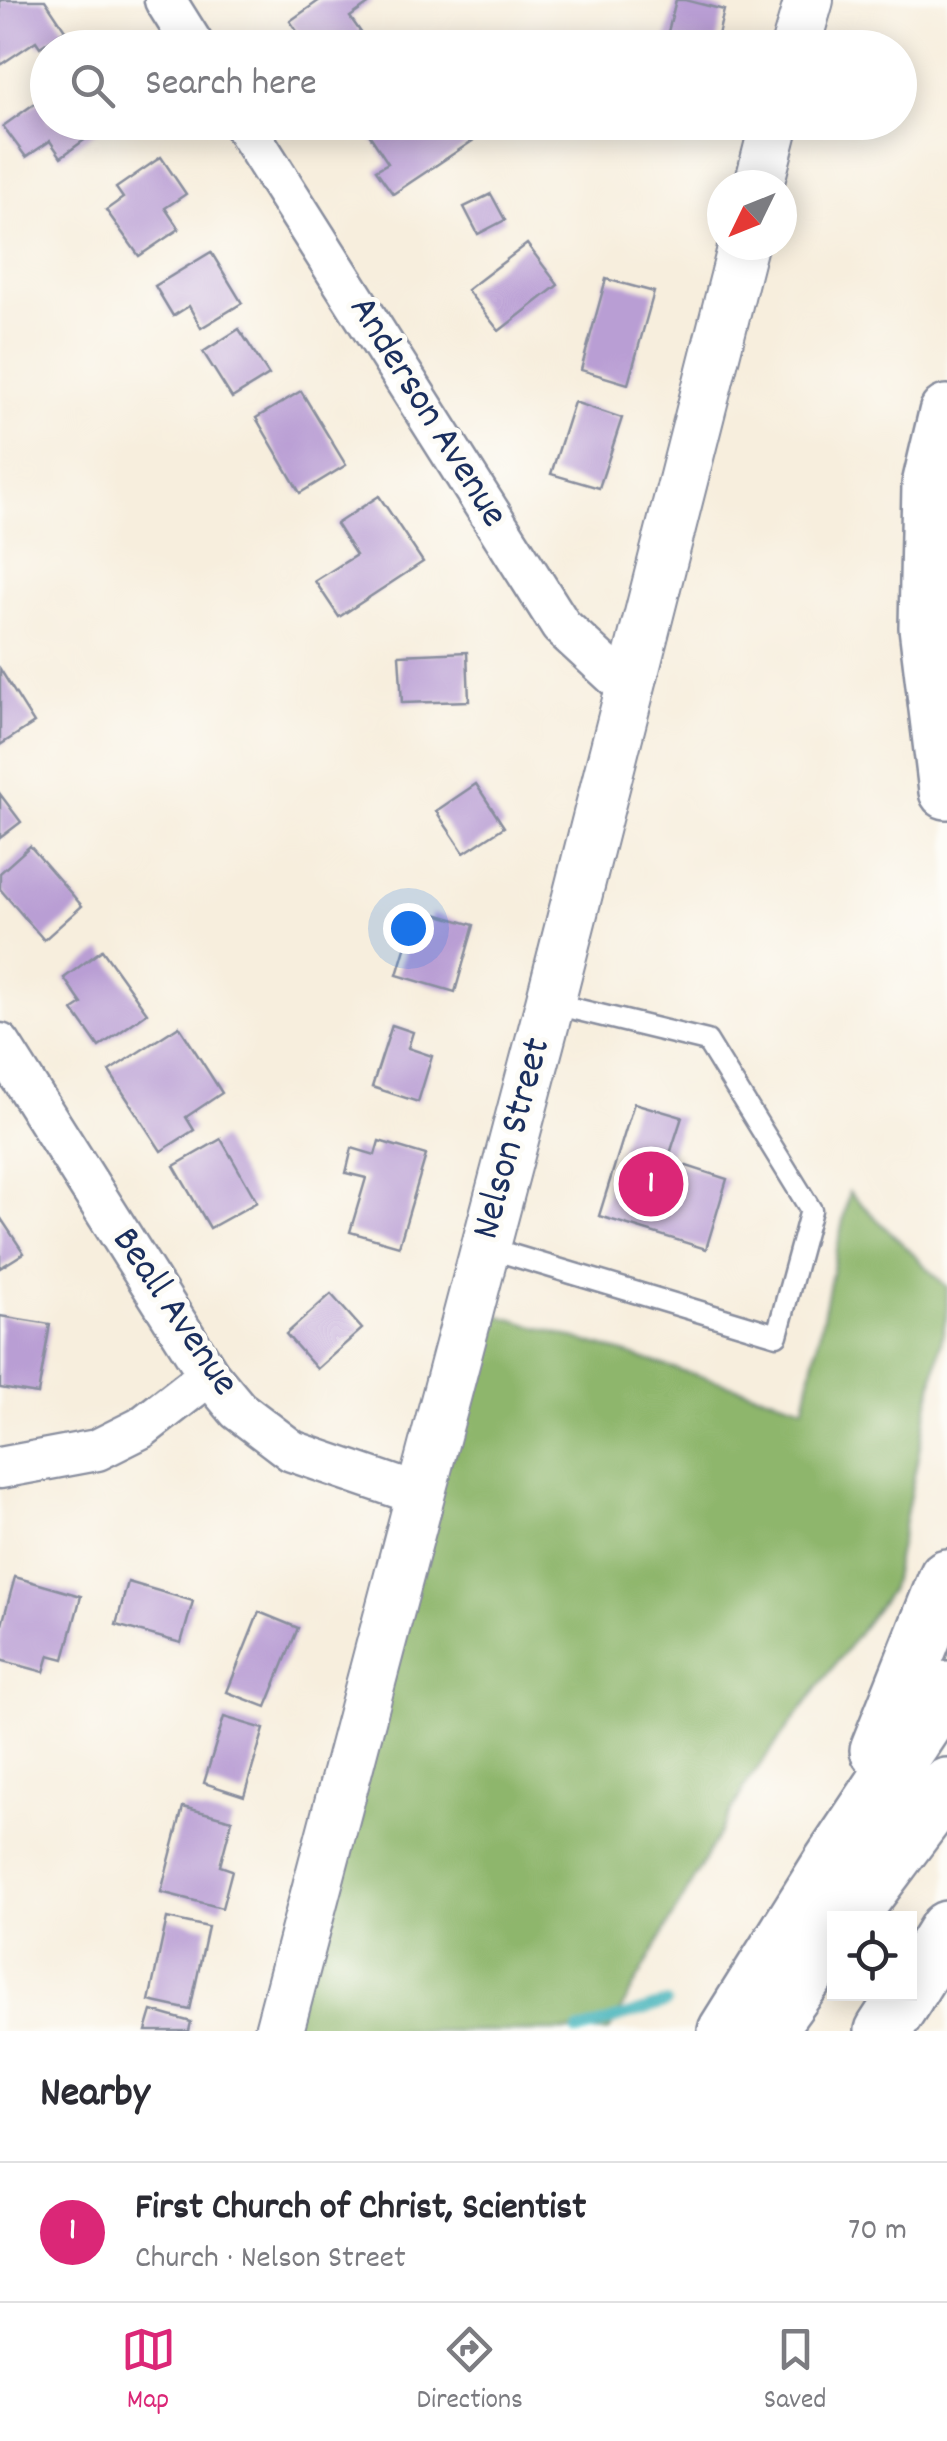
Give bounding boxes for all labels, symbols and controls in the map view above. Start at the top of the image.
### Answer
search box [30,30,917,140]
icon: search [65,58,120,113]
text: Search here [145,58,317,113]
north arrow [707,170,797,260]
street label: Anderson Avenue [332,286,520,540]
your location [383,903,434,954]
street label: Nelson Street [460,1032,568,1246]
pin: 1 [618,1146,684,1222]
street label: Beall Avenue [95,1217,251,1409]
map controls [827,1911,917,2001]
button: locate [827,1911,917,2001]
text: Nearby [40,2066,150,2126]
text: First Church of Christ, Scientist [135,2182,586,2237]
text: 1 [69,2209,76,2255]
text: 70 m [848,2209,907,2255]
text: Church · Nelson Street [135,2237,406,2283]
tab: Map [121,2322,176,2422]
tab: Directions [417,2322,523,2422]
tab: Saved [764,2322,826,2422]

